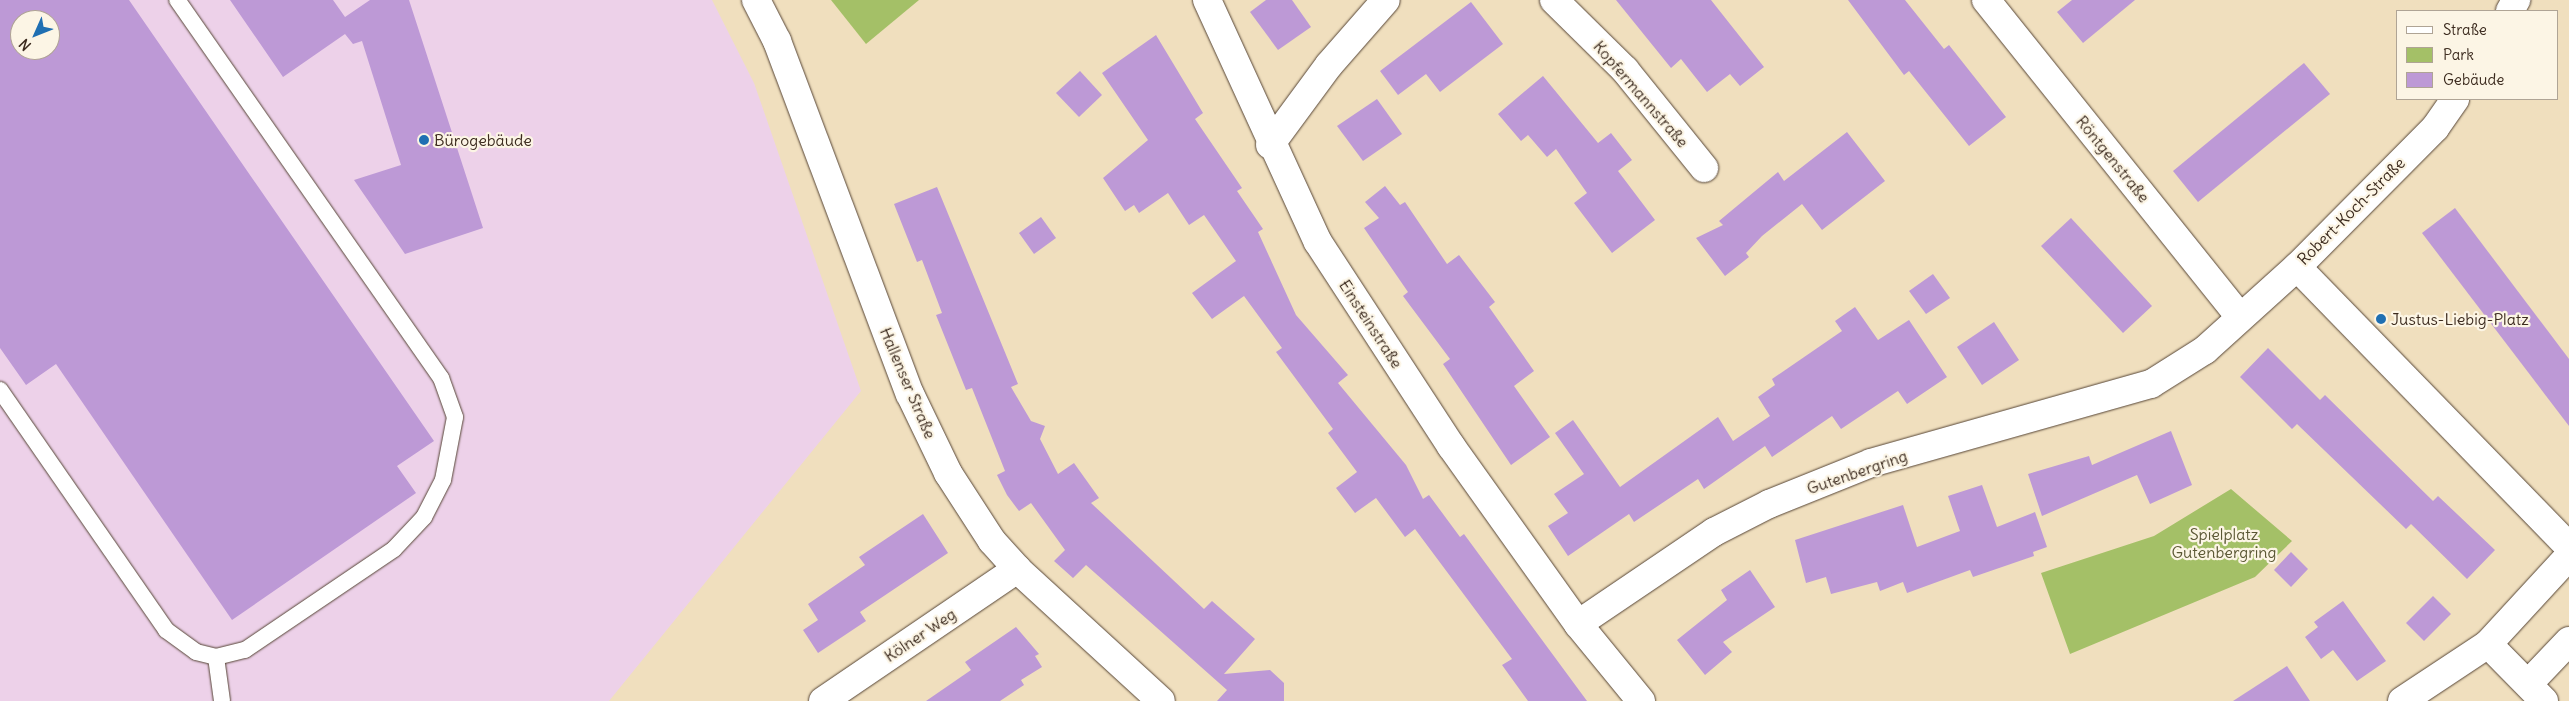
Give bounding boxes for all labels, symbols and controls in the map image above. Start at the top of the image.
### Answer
north arrow [10,10,60,60]
legend [2396,10,2559,100]
text: Straße [2443,20,2487,39]
text: N [15,35,35,54]
street label: Kopfermannstraße [1590,37,1692,151]
text: Park [2443,45,2474,64]
text: Gebäude [2443,70,2504,89]
street label: Röntgenstraße [2072,112,2154,206]
place label: Bürogebäude [434,130,532,150]
marker: Bürogebäude [418,134,430,146]
street label: Robert-Koch-Straße [2293,153,2409,269]
street label: Einsteinstraße [1335,276,1407,372]
place label: Justus-Liebig-Platz [2391,309,2529,329]
marker: Justus-Liebig-Platz [2375,313,2387,325]
street label: Hallenser Straße [876,325,940,441]
street label: Gutenbergring [1804,446,1910,498]
park label: Spielplatz Gutenbergring [2171,524,2277,562]
street label: Kölner Weg [881,604,959,666]

